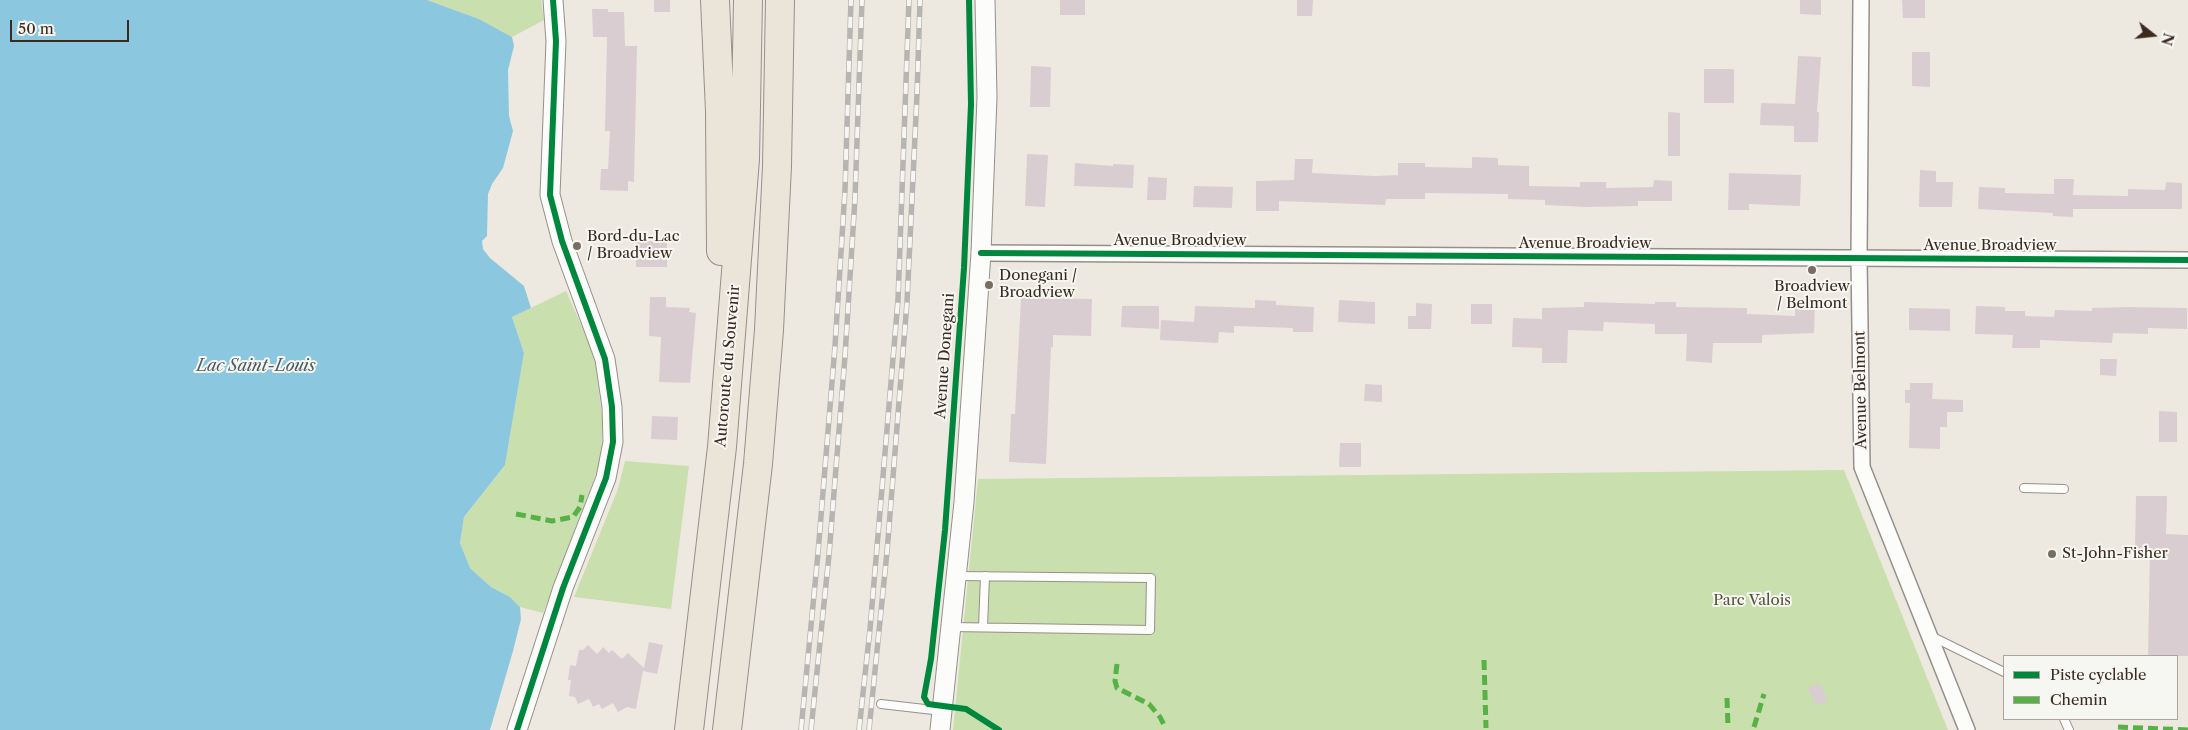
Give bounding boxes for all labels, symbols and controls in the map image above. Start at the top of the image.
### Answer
scale bar [12,10,131,42]
north arrow [2128,10,2178,60]
text: 50 m [18,19,54,38]
text: N [2157,31,2178,47]
place label: Bord-du-Lac / Broadview [587,228,680,263]
street label: Avenue Broadview [1113,232,1247,250]
street label: Avenue Broadview [1518,235,1652,253]
street label: Avenue Broadview [1923,237,2057,255]
marker: Bord-du-Lac / Broadview [571,240,583,252]
marker: Broadview / Belmont [1806,264,1818,276]
place label: Donegani / Broadview [999,267,1077,302]
place label: Broadview / Belmont [1774,278,1850,313]
marker: Donegani / Broadview [983,279,995,291]
street label: Autoroute du Souvenir [712,284,744,448]
street label: Avenue Donegani [932,292,958,420]
street label: Avenue Belmont [1851,331,1871,449]
water label: Lac Saint-Louis [197,356,315,376]
place label: St-John-Fisher [2062,545,2168,563]
marker: St-John-Fisher [2046,548,2058,560]
park label: Parc Valois [1713,592,1791,610]
legend [2003,655,2178,720]
text: Piste cyclable [2050,665,2146,684]
text: Chemin [2050,690,2107,709]

